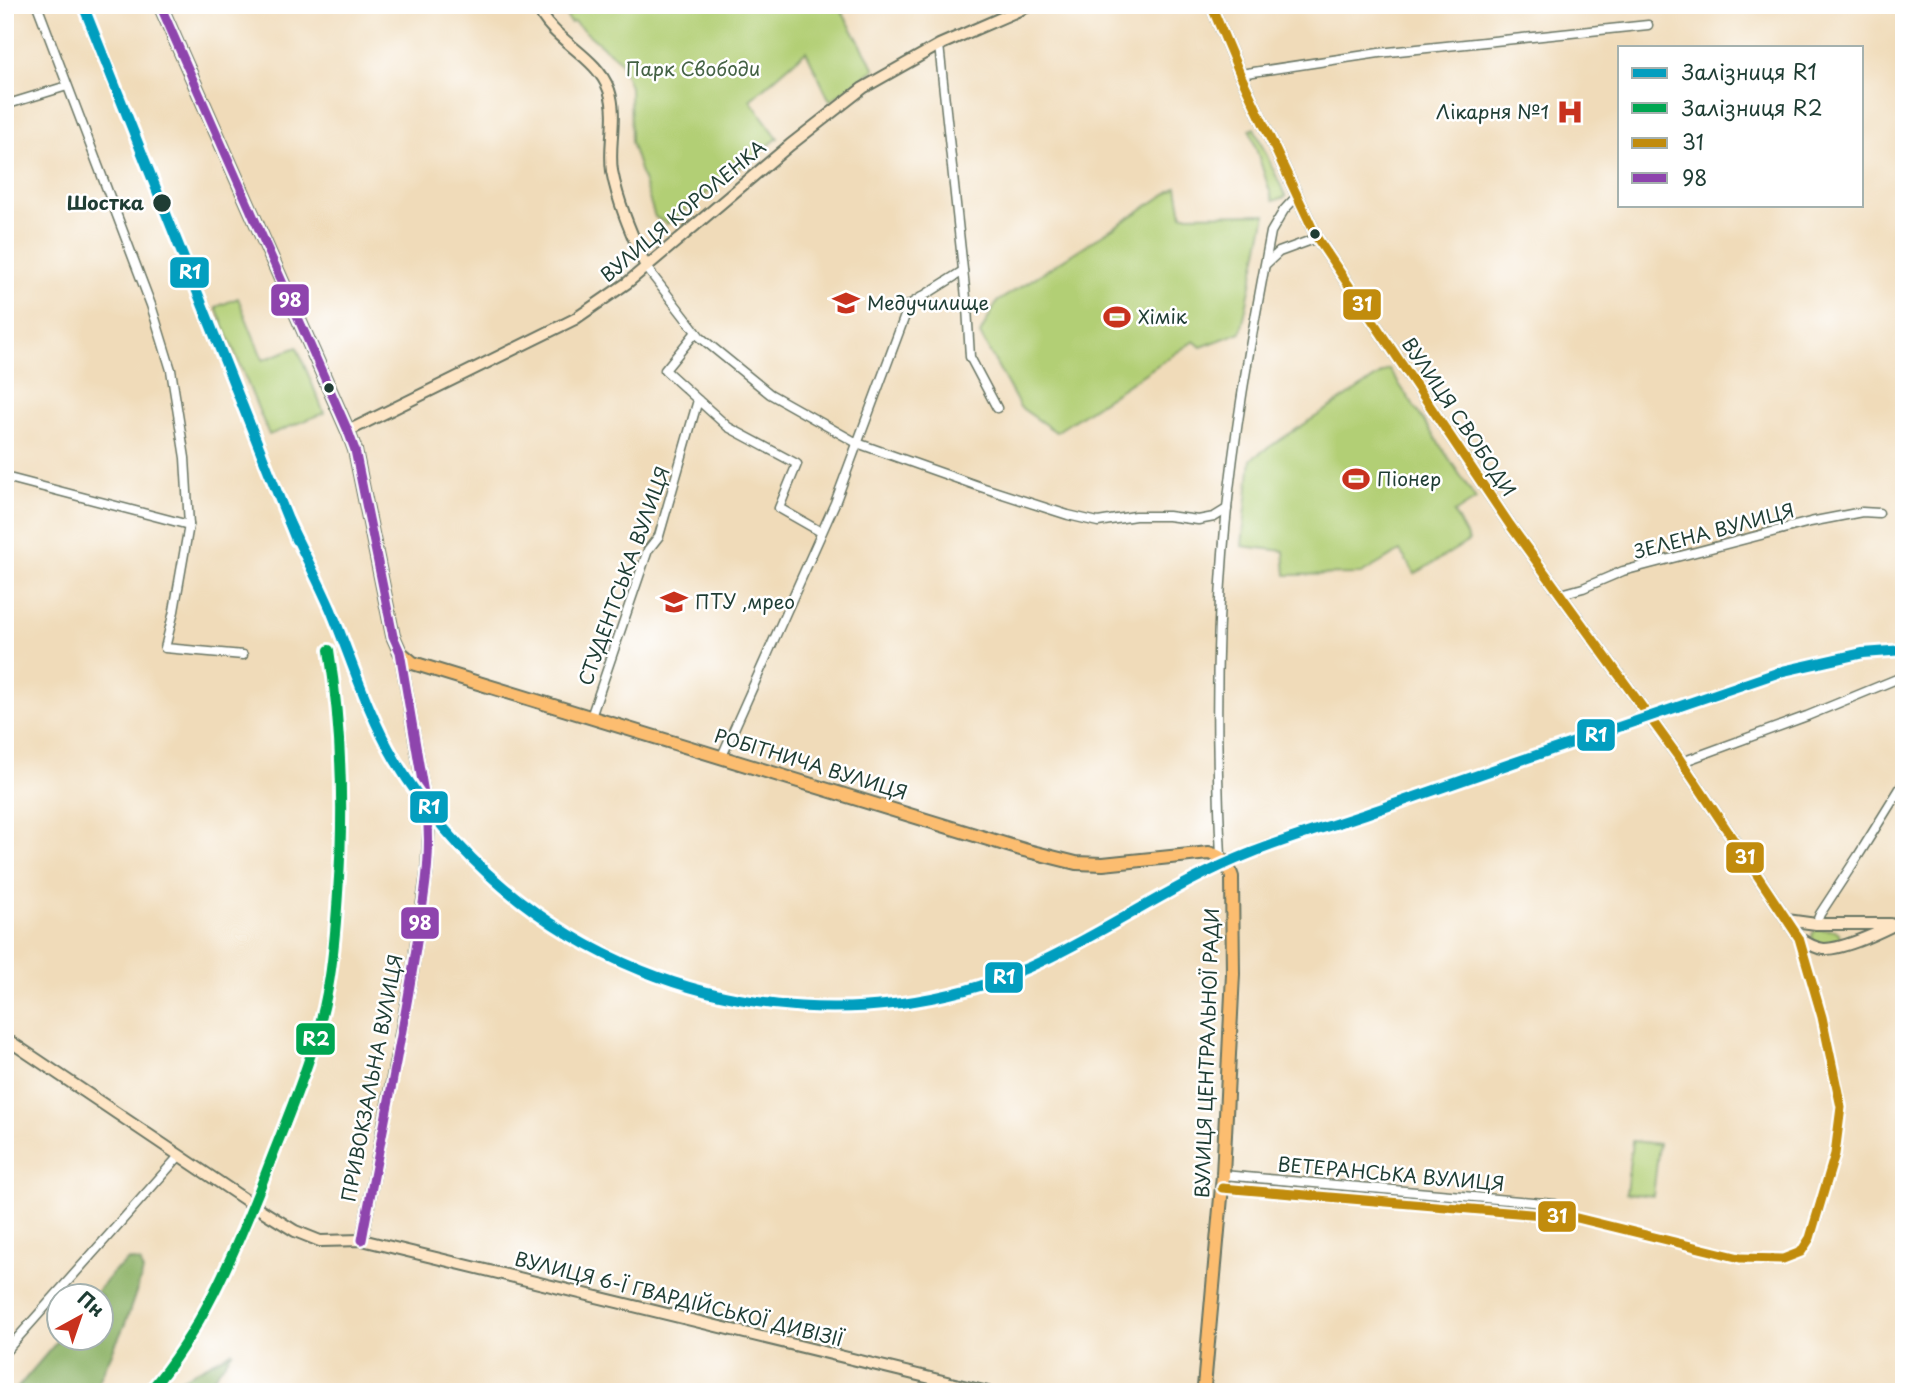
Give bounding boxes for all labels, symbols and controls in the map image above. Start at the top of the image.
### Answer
legend [1618,46,1864,206]
park label: Парк Свободи [626,54,760,82]
text: Залізниця R1 [1681,55,1817,87]
text: Залізниця R2 [1681,91,1823,123]
place label: Лікарня №1 [1436,97,1549,125]
hospital icon: Лікарня №1 [1555,97,1585,127]
text: 31 [1682,125,1704,157]
street label: ВУЛИЦЯ КОРОЛЕНКА [594,133,771,288]
text: 98 [1682,161,1707,193]
place label: Шостка [67,188,144,216]
marker: Шостка [151,192,173,214]
unlabelled marker [1308,227,1322,241]
line badge: R1 [169,256,210,289]
text: R1 [179,257,201,285]
line badge: 98 [270,283,310,317]
text: 98 [278,285,302,313]
school or university icon: Медучилище [831,288,861,318]
place label: Медучилище [867,288,989,316]
line badge: 31 [1342,288,1382,321]
text: 31 [1352,289,1372,317]
sports icon: Хімік [1102,302,1132,332]
place label: Хімік [1138,302,1188,330]
street label: ВУЛИЦЯ СВОБОДИ [1396,331,1524,502]
unlabelled marker [322,381,336,395]
street label: СТУДЕНТСЬКА ВУЛИЦЯ [570,462,676,689]
sports icon: Піонер [1341,464,1371,494]
place label: Піонер [1377,464,1441,492]
street label: ЗЕЛЕНА ВУЛИЦЯ [1629,495,1797,565]
school or university icon: ПТУ ,мрео [659,587,689,617]
place label: ПТУ ,мрео [695,587,795,615]
line badge: R1 [1576,718,1616,752]
street label: РОБІТНИЧА ВУЛИЦЯ [711,720,911,806]
text: R1 [1585,720,1607,748]
line badge: R1 [409,790,449,824]
text: R1 [418,792,440,820]
line badge: 31 [1725,841,1765,874]
text: 31 [1735,842,1755,870]
line badge: 98 [400,906,440,940]
street label: ВУЛИЦЯ ЦЕНТРАЛЬНОЇ РАДИ [1187,907,1225,1198]
text: 98 [408,908,432,936]
street label: ПРИВОКЗАЛЬНА ВУЛИЦЯ [333,952,409,1204]
line badge: R1 [984,961,1024,994]
text: R1 [993,962,1015,990]
line badge: R2 [295,1022,336,1056]
text: R2 [302,1024,330,1052]
street label: ВЕТЕРАНСЬКА ВУЛИЦЯ [1277,1149,1506,1197]
line badge: 31 [1537,1200,1577,1233]
text: 31 [1547,1201,1567,1229]
street label: ВУЛИЦЯ 6-Ї ГВАРДІЙСЬКОЇ ДИВІЗІЇ [512,1244,848,1353]
north arrow [46,1282,116,1352]
text: Пн [72,1284,111,1323]

